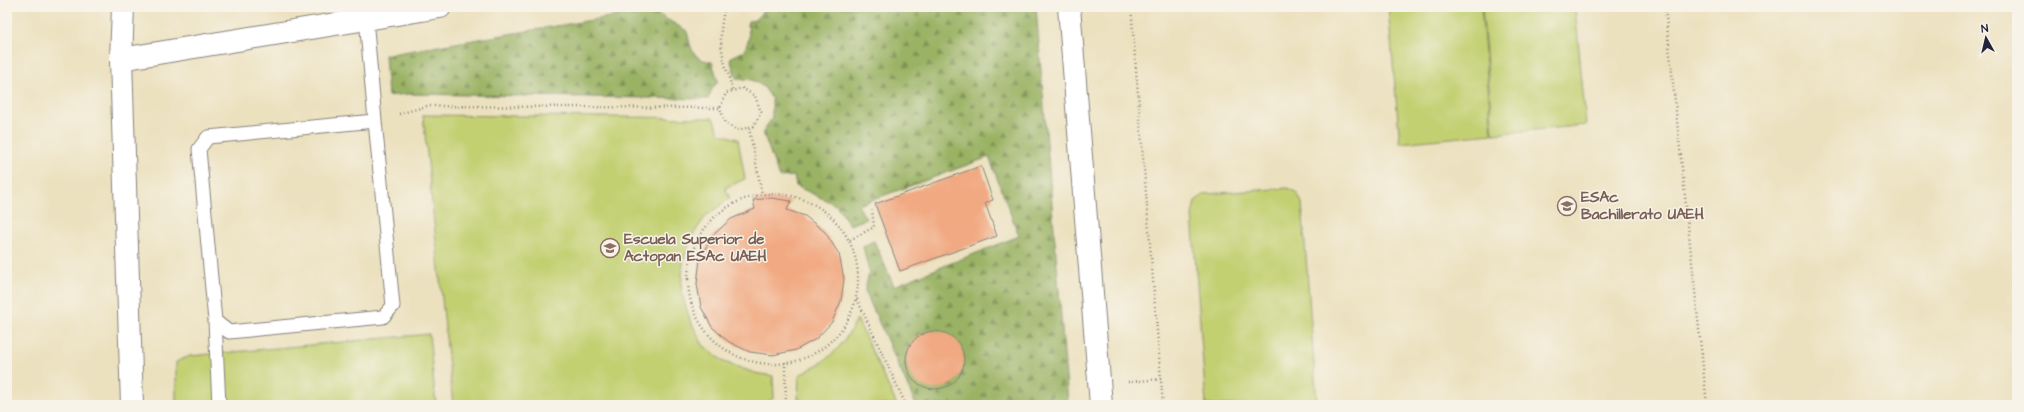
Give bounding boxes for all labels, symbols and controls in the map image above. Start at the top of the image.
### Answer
north arrow [1966,18,2006,58]
text: N [1980,21,1989,37]
place label: ESAc Bachillerato UAEH [1581,187,1704,225]
school or university icon: ESAc Bachillerato UAEH [1556,195,1578,217]
place label: Escuela Superior de Actopan ESAc UAEH [624,229,767,267]
school or university icon: Escuela Superior de Actopan ESAc UAEH [599,237,621,259]

